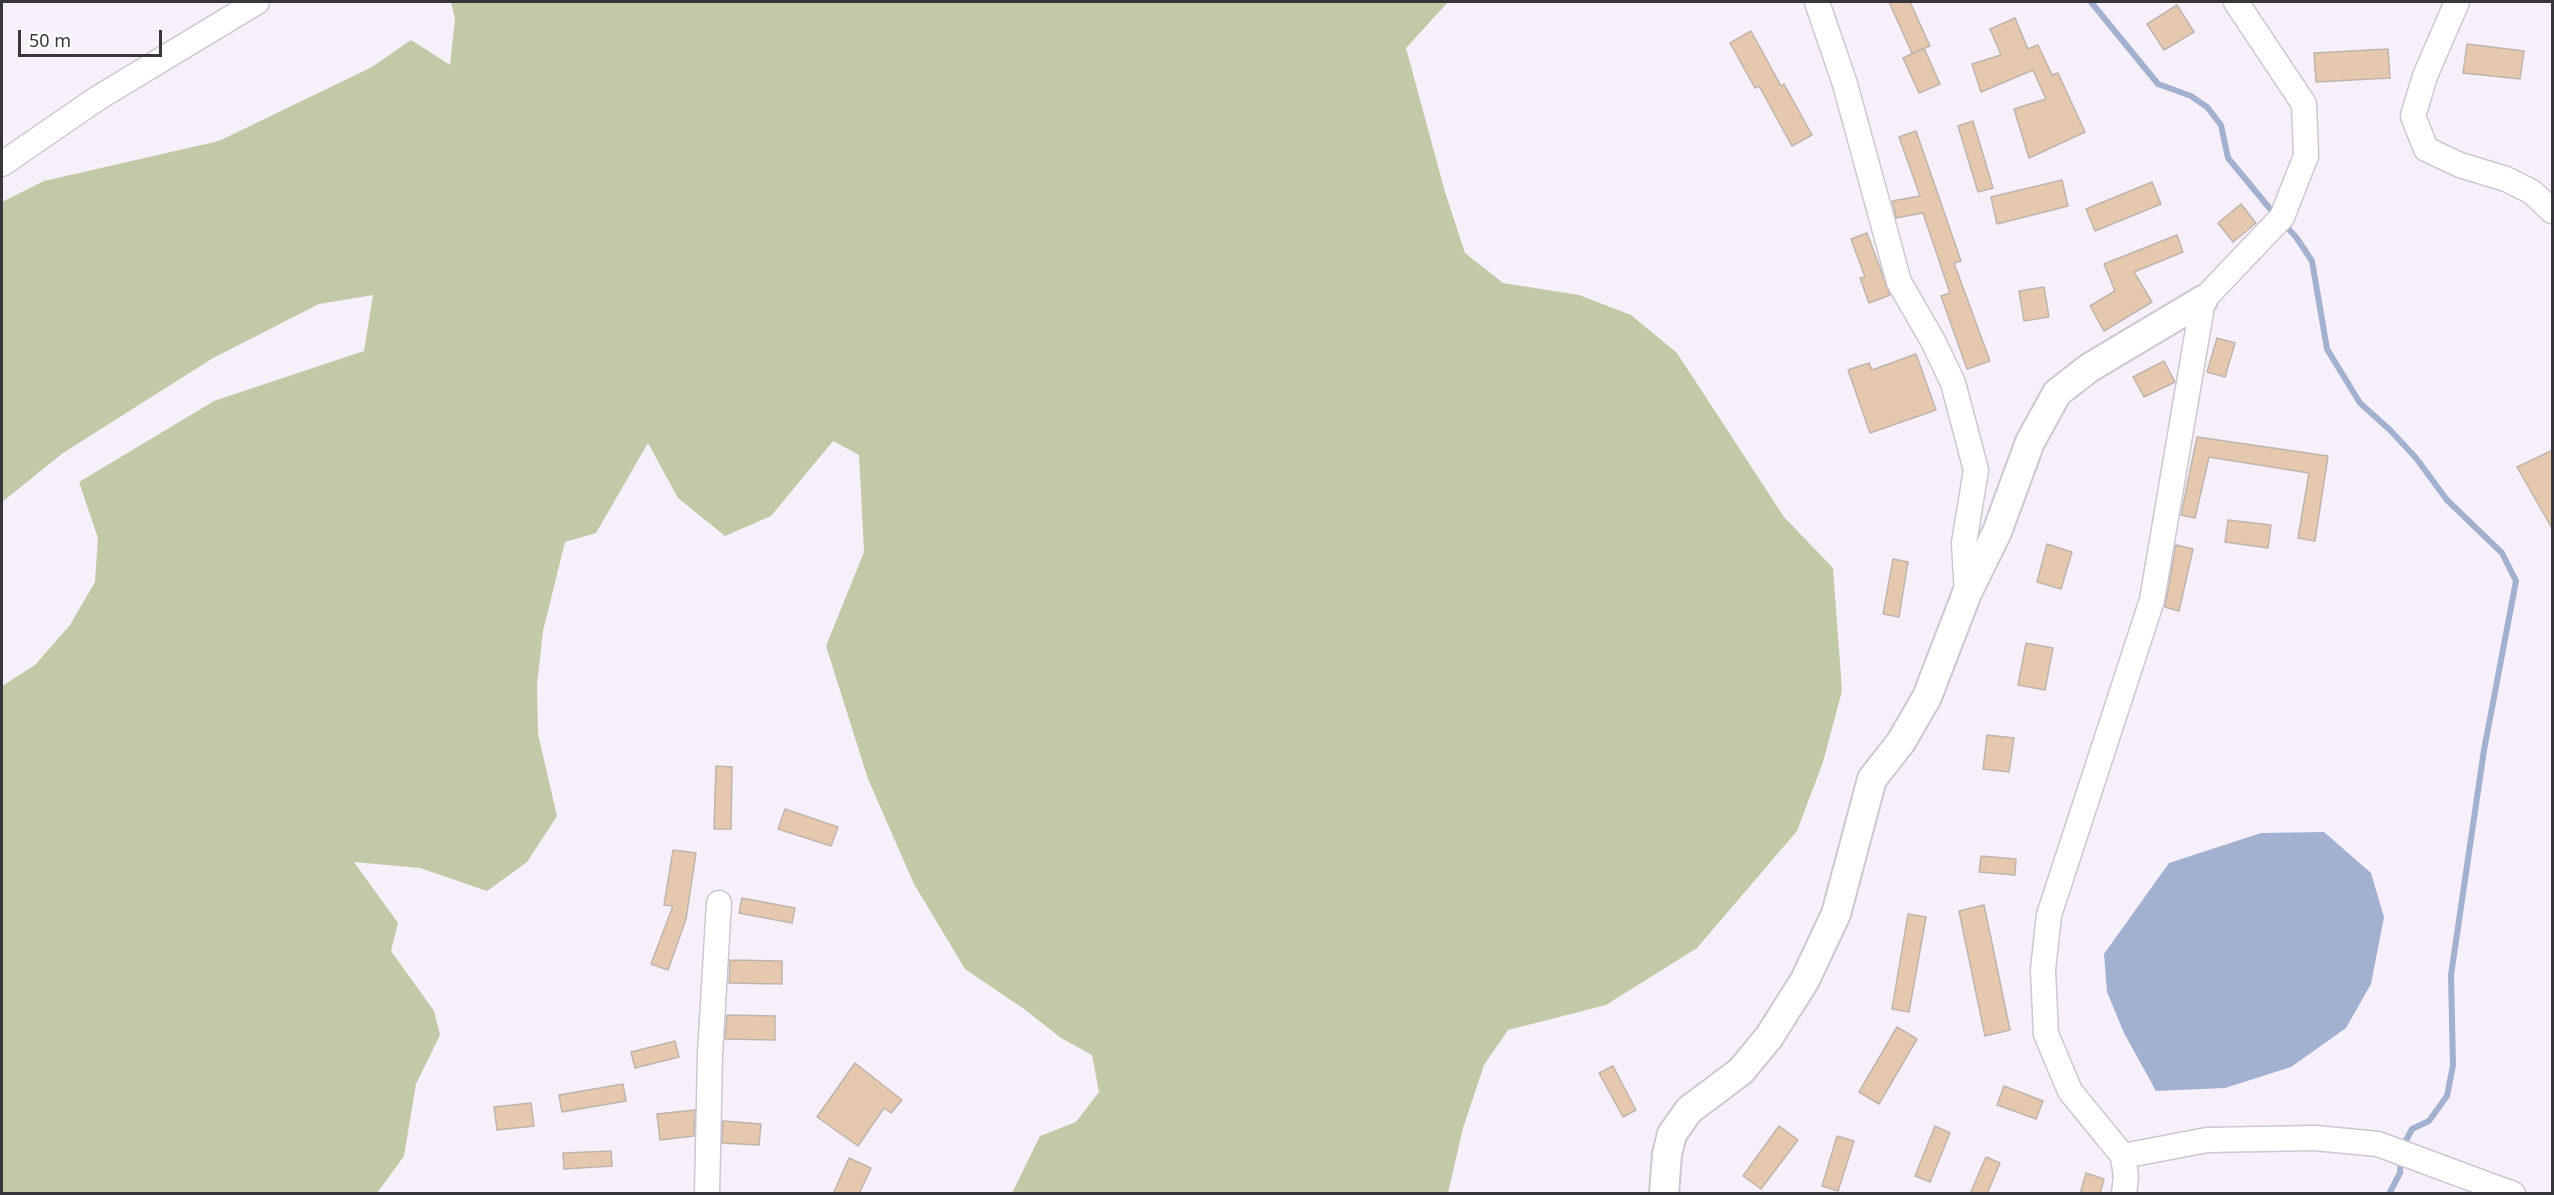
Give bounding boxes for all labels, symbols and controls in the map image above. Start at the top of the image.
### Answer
scale bar [21,18,165,56]
text: 50 m [29,28,71,52]

